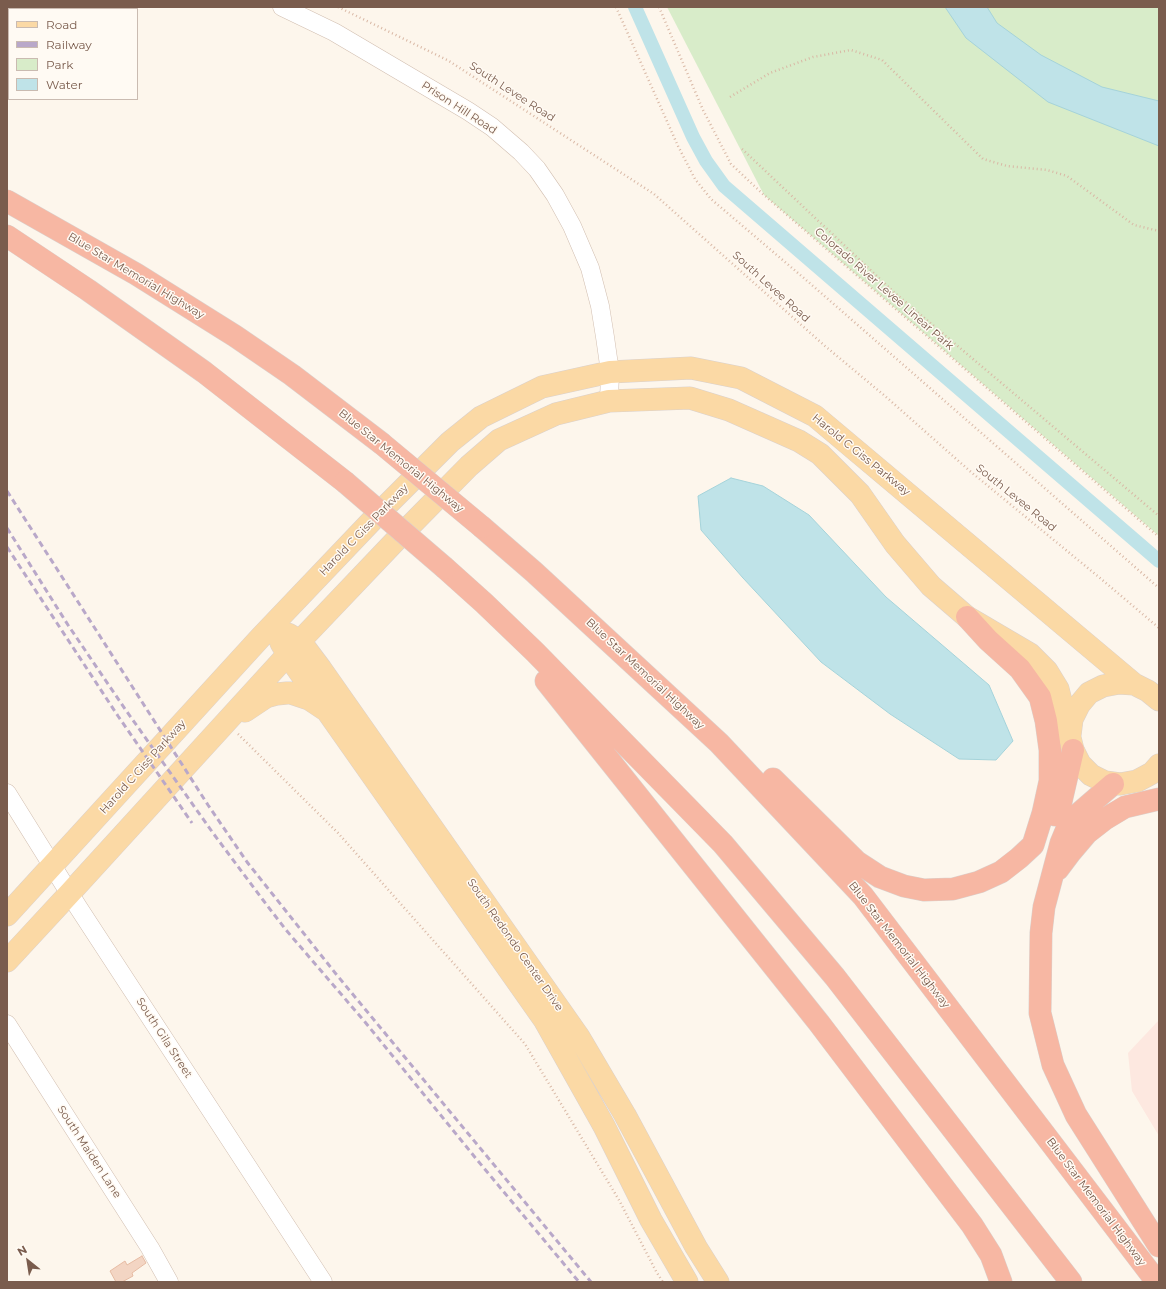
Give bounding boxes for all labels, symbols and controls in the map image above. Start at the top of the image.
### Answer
legend [8,8,138,100]
text: Road [46,17,77,32]
text: Railway [46,37,92,52]
text: Park [46,57,73,72]
street label: South Levee Road [467,59,557,125]
text: Water [46,77,82,92]
street label: Prison Hill Road [419,79,499,137]
street label: Colorado River Levee Linear Park [812,225,956,353]
street label: Blue Star Memorial Highway [65,230,207,322]
street label: South Levee Road [730,249,812,325]
street label: Blue Star Memorial Highway [336,407,466,515]
street label: Harold C Giss Parkway [809,411,913,499]
street label: South Levee Road [973,462,1059,534]
street label: Harold C Giss Parkway [317,481,411,579]
street label: Blue Star Memorial Highway [583,616,707,732]
street label: Harold C Giss Parkway [97,717,189,817]
street label: South Redondo Center Drive [464,876,566,1014]
street label: Blue Star Memorial Highway [846,879,952,1011]
street label: South Gila Street [133,995,195,1081]
street label: South Maiden Lane [54,1103,124,1201]
street label: Blue Star Memorial Highway [1044,1135,1148,1269]
north arrow [8,1241,48,1281]
text: N [15,1242,29,1259]

